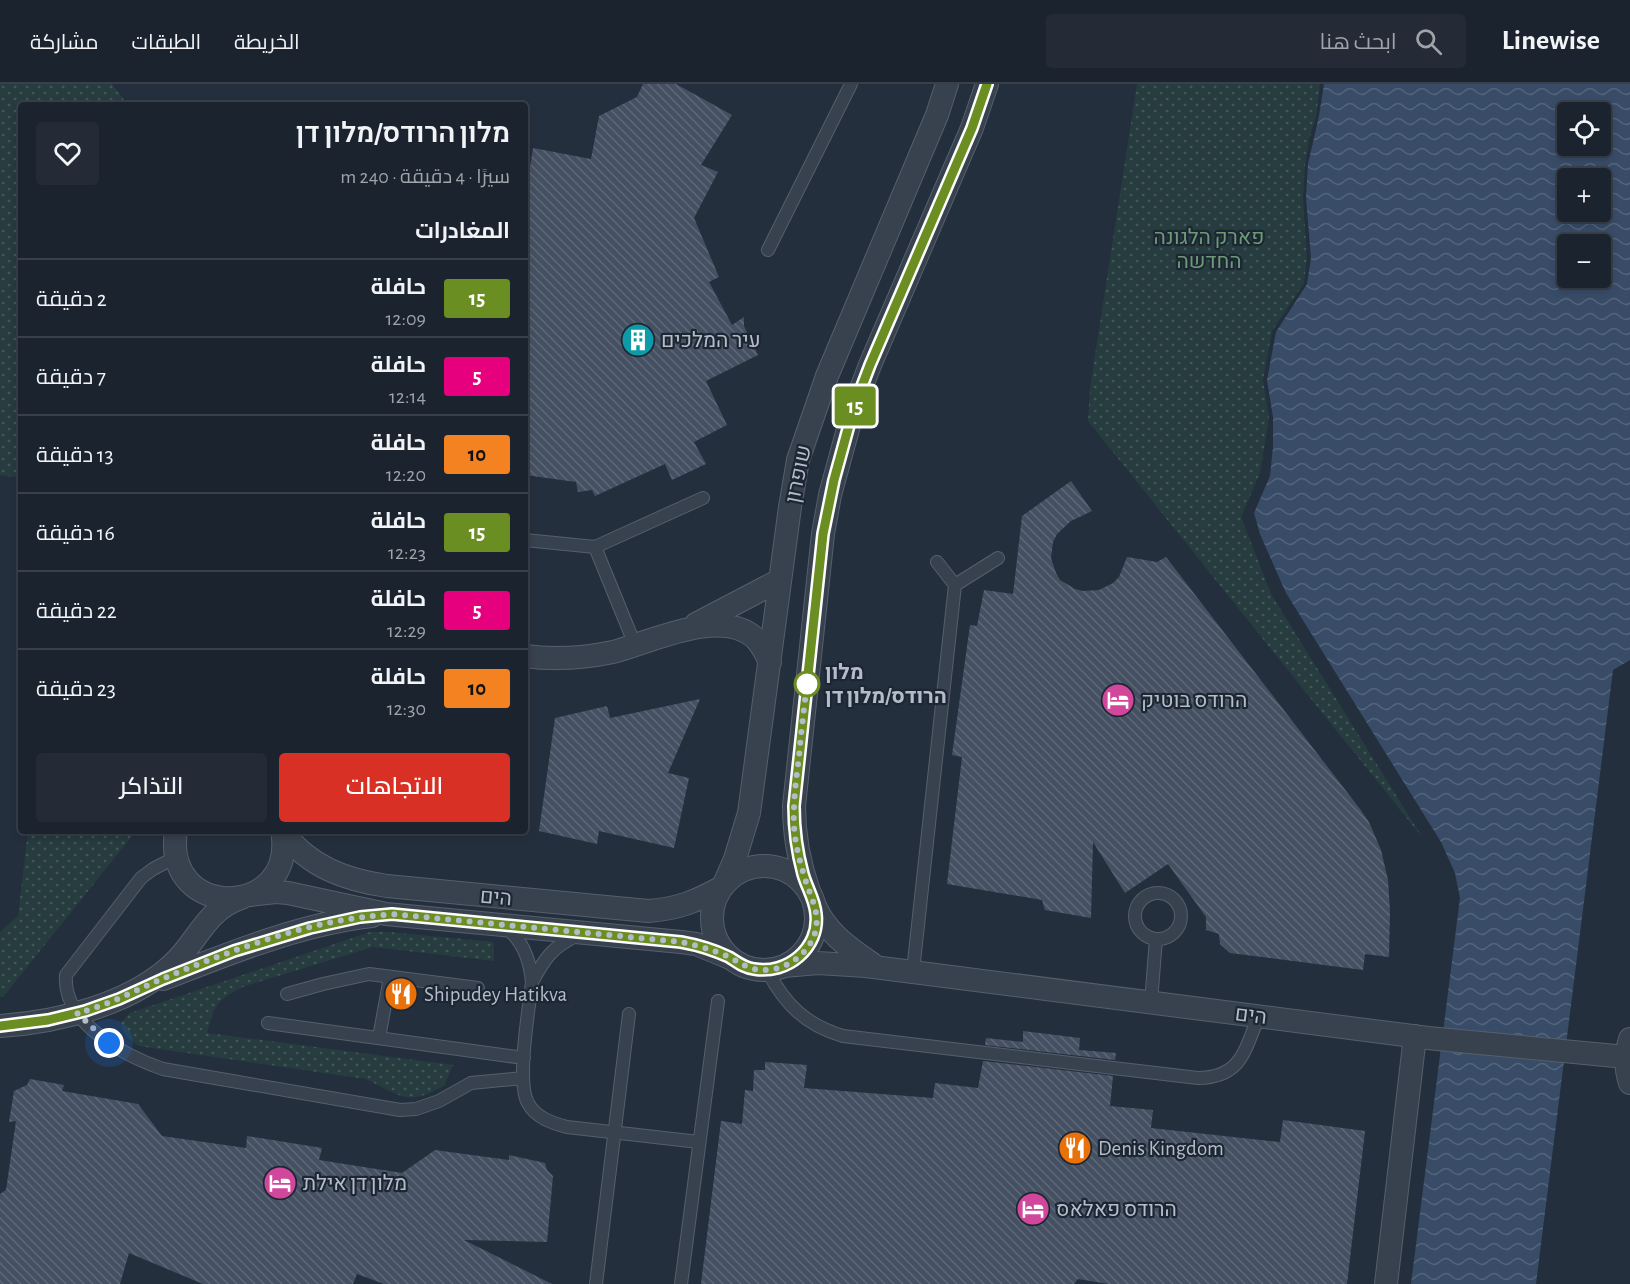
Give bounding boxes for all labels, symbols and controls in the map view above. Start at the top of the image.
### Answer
search box [1046,14,1466,68]
icon: search [1412,25,1445,58]
text: Linewise [1502,27,1600,55]
text: ابحث هنا [1320,31,1397,53]
text: مشاركة [30,32,99,53]
text: الطبقات [132,32,201,53]
text: الخريطة [234,32,300,53]
map controls [1557,102,1611,288]
button: locate [1557,102,1611,156]
text: מלון הרודס/מלון דן [296,120,510,148]
button: heart [36,122,99,185]
text: سيرًا · 4 دقيقة · 240 m [340,167,510,187]
button: + [1557,168,1611,222]
text: المغادرات [415,220,510,242]
park label: פארק הלגונה החדשה [1154,227,1264,272]
button: − [1557,234,1611,288]
text: حافلة [371,276,426,298]
text: 2 دقيقة [36,288,107,310]
text: 15 [469,288,485,309]
text: 12:09 [385,309,426,329]
building icon: עיר המלכים [620,322,656,358]
place label: עיר המלכים [661,330,761,351]
text: حافلة [371,354,426,376]
text: 7 دقيقة [36,366,106,388]
text: 5 [472,366,482,387]
line badge: 15 [828,386,882,426]
text: 12:14 [389,387,426,407]
text: 15 [847,396,863,417]
text: حافلة [371,432,426,454]
street label: שופרון [782,443,815,505]
text: 13 دقيقة [36,444,114,466]
text: 10 [468,444,486,465]
text: 12:20 [386,465,426,485]
text: حافلة [371,510,426,532]
text: 16 دقيقة [36,522,115,544]
text: 15 [469,522,485,543]
text: 12:23 [388,543,426,563]
text: حافلة [371,588,426,610]
text: 22 دقيقة [36,600,117,622]
text: 5 [472,600,482,621]
text: 12:29 [387,621,426,641]
place label: מלון הרודס/מלון דן [825,662,947,707]
text: حافلة [371,666,426,688]
marker: מלון הרודס/מלון דן [794,671,820,697]
text: 23 دقيقة [36,678,116,700]
text: 10 [468,678,486,699]
hotel icon: הרודס בוטיק [1100,682,1136,718]
place label: הרודס בוטיק [1141,690,1247,711]
text: 12:30 [387,699,426,719]
button: التذاكر [36,753,267,822]
button: الاتجاهات [279,753,510,822]
street label: הים [479,886,513,909]
restaurant icon: Shipudey Hatikva [383,976,419,1012]
place label: Shipudey Hatikva [424,984,568,1005]
street label: הים [1234,1003,1268,1028]
your location [94,1028,124,1058]
restaurant icon: Denis Kingdom [1057,1130,1093,1166]
place label: Denis Kingdom [1098,1138,1224,1159]
hotel icon: מלון דן אילת [262,1165,298,1201]
place label: מלון דן אילת [303,1173,407,1194]
hotel icon: הרודס פאלאס [1015,1191,1051,1227]
place label: הרודס פאלאס [1056,1199,1177,1220]

